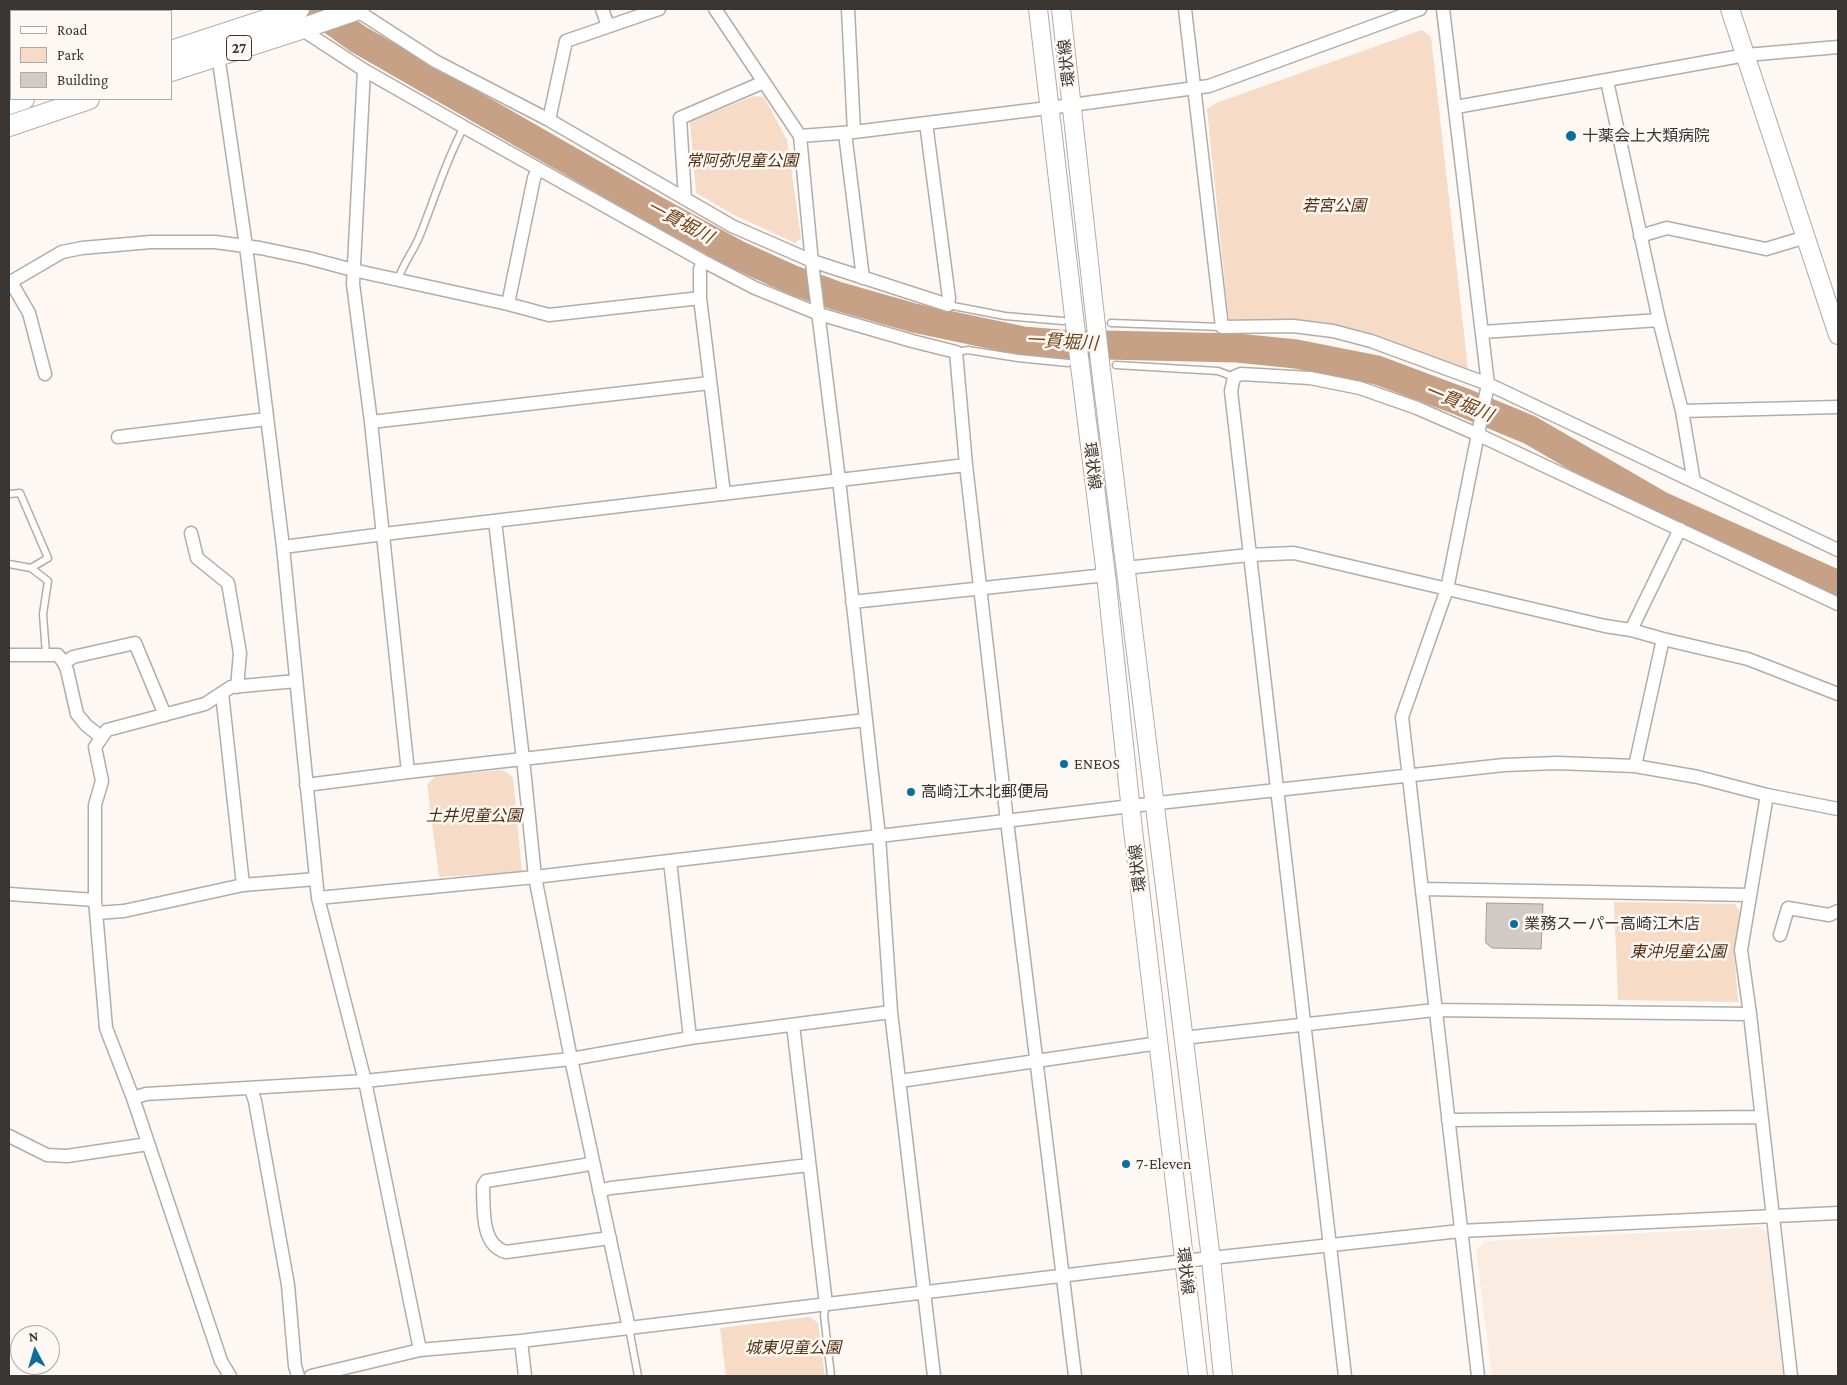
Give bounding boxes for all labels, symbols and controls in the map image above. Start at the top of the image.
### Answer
legend [10,10,172,100]
text: Road [57,22,87,38]
road number: 27 [226,36,252,60]
street label: 環状線 [1055,38,1079,88]
text: Park [57,47,84,63]
text: Building [57,72,108,88]
place label: 十薬会上大類病院 [1582,126,1710,146]
marker: 十薬会上大類病院 [1564,129,1578,143]
park label: 常阿弥児童公園 [686,151,798,171]
water label: 一貫堀川 [643,196,717,248]
park label: 若宮公園 [1302,196,1366,216]
water label: 一貫堀川 [1025,329,1099,355]
water label: 一貫堀川 [1422,380,1496,426]
street label: 環状線 [1080,441,1104,491]
place label: ENEOS [1074,754,1120,774]
marker: ENEOS [1058,758,1070,770]
place label: 高崎江木北郵便局 [921,782,1049,802]
marker: 高崎江木北郵便局 [905,786,917,798]
park label: 土井児童公園 [426,806,522,826]
street label: 環状線 [1126,843,1150,893]
place label: 業務スーパー高崎江木店 [1524,914,1700,934]
marker: 業務スーパー高崎江木店 [1508,918,1520,930]
park label: 東沖児童公園 [1630,942,1726,962]
place label: 7-Eleven [1136,1154,1192,1174]
marker: 7-Eleven [1120,1158,1132,1170]
street label: 環状線 [1173,1246,1197,1296]
north arrow [10,1325,60,1375]
text: N [28,1328,39,1345]
park label: 城東児童公園 [745,1338,841,1358]

